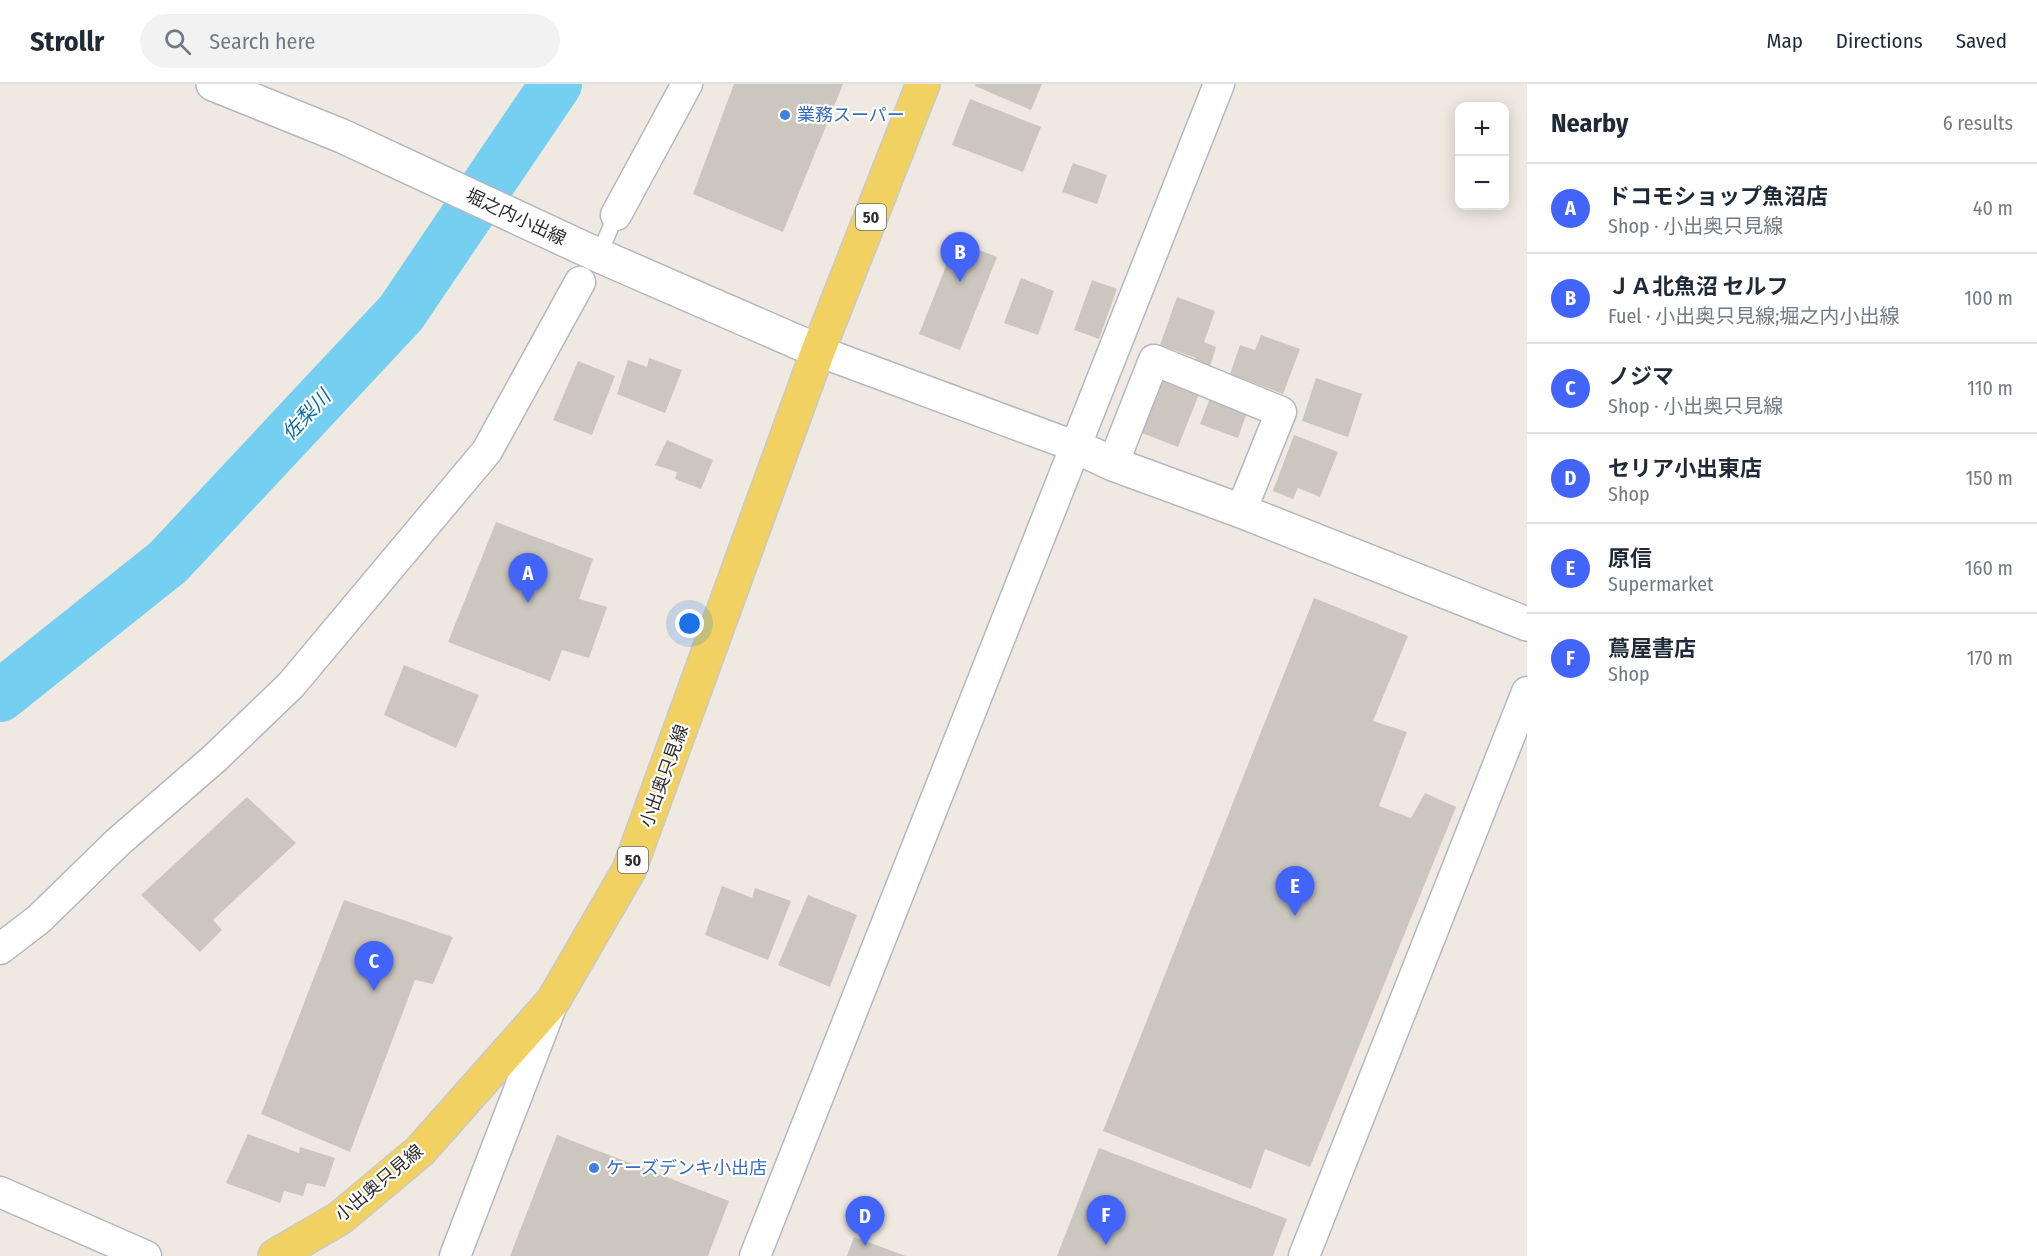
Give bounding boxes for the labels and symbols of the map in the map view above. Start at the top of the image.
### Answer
place label: 業務スーパー [797,104,905,126]
marker: 業務スーパー [778,108,792,122]
street label: 堀之内小出線 [462,184,570,250]
road number: 50 [856,204,886,230]
pin: B [940,232,980,282]
water label: 佐梨川 [277,383,337,445]
pin: A [508,554,548,603]
your location [675,609,704,638]
street label: 小出奥只見線 [635,721,693,831]
road number: 50 [618,847,648,873]
pin: E [1276,866,1314,916]
pin: C [354,942,394,991]
street label: 小出奥只見線 [331,1140,427,1226]
place label: ケーズデンキ小出店 [606,1157,767,1179]
marker: ケーズデンキ小出店 [587,1161,601,1175]
pin: D [846,1196,884,1246]
pin: F [1086,1196,1126,1245]

